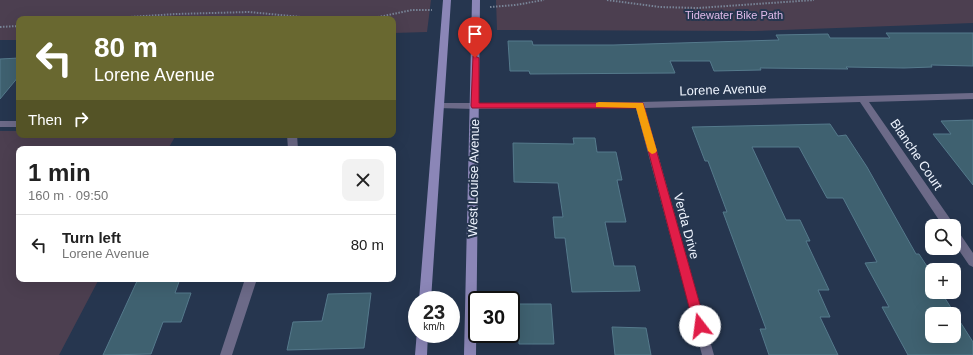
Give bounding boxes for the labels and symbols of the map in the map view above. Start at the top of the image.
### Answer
park label: Tidewater Bike Path [685,9,783,21]
pin [458,17,492,58]
street label: Lorene Avenue [679,80,767,99]
street label: Blanche Court [887,116,946,193]
street label: West Louise Avenue [465,119,482,237]
street label: Verda Drive [670,191,703,261]
speed limit sign: 30 [468,291,520,343]
position arrow [679,305,721,347]

